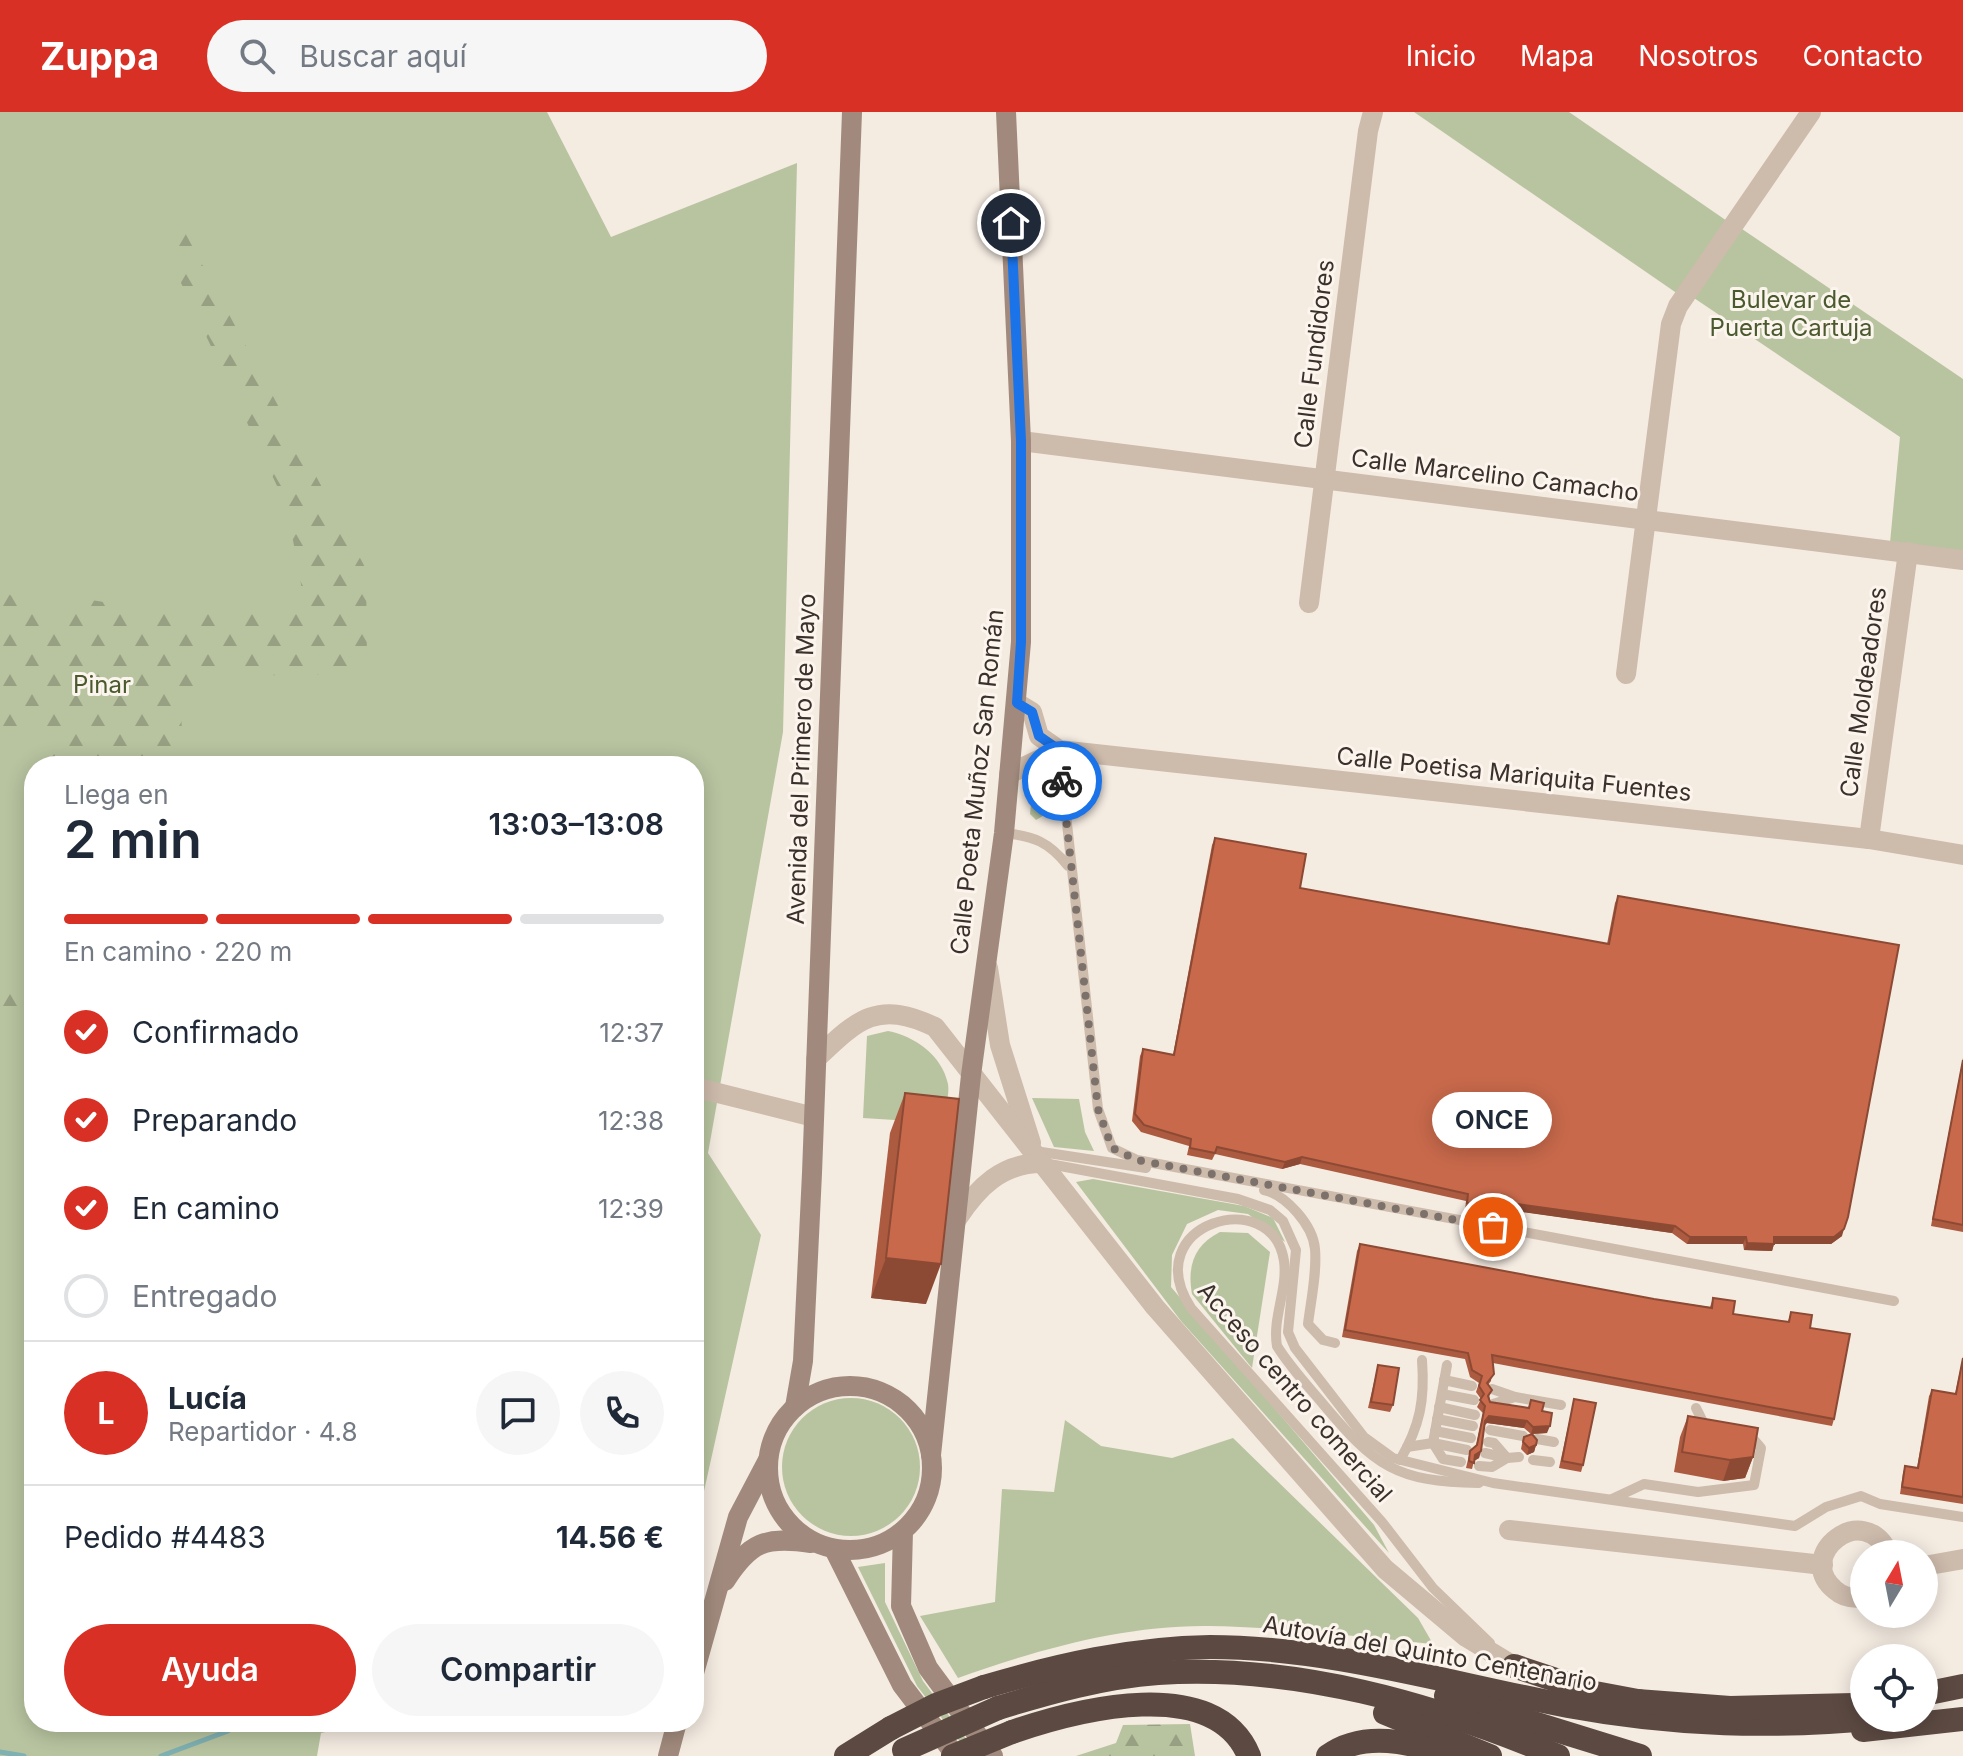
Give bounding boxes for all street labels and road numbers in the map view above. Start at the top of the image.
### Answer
street label: Calle Fundidores [1288,258,1340,450]
street label: Calle Marcelino Camacho [1349,443,1641,507]
street label: Calle Moldeadores [1834,585,1892,799]
street label: Avenida del Primero de Mayo [781,593,821,925]
street label: Calle Poeta Muñoz San Román [944,608,1010,956]
street label: Calle Poetisa Mariquita Fuentes [1335,741,1693,807]
street label: Acceso centro comercial [1192,1276,1398,1508]
street label: Autovía del Quinto Centenario [1261,1609,1599,1697]

